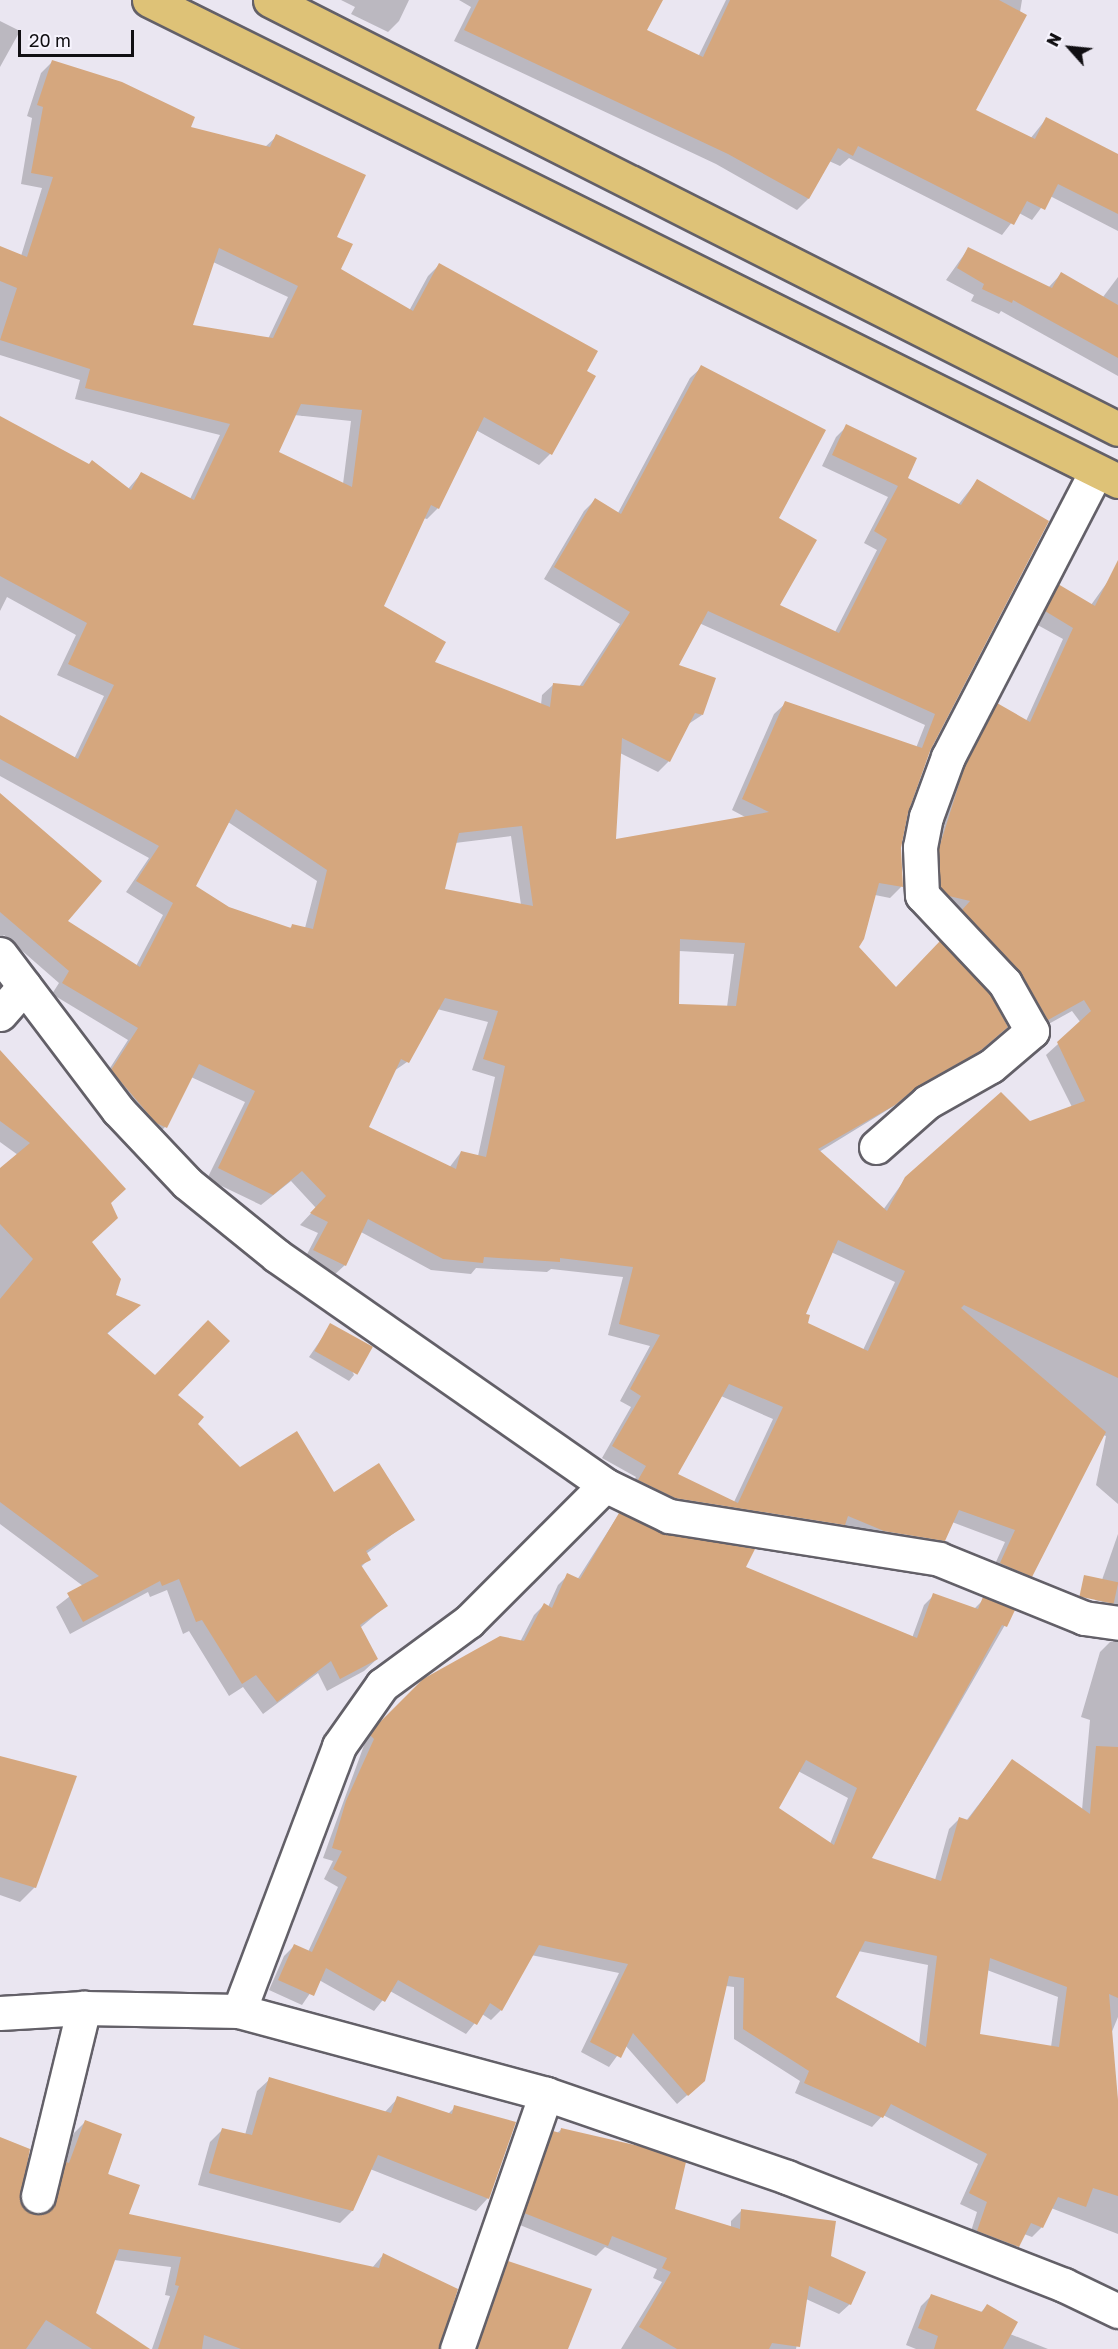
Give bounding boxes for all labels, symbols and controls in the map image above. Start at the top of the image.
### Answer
scale bar [21,18,136,56]
north arrow [1040,18,1100,78]
text: 20 m [29,29,71,51]
text: N [1042,30,1066,50]

